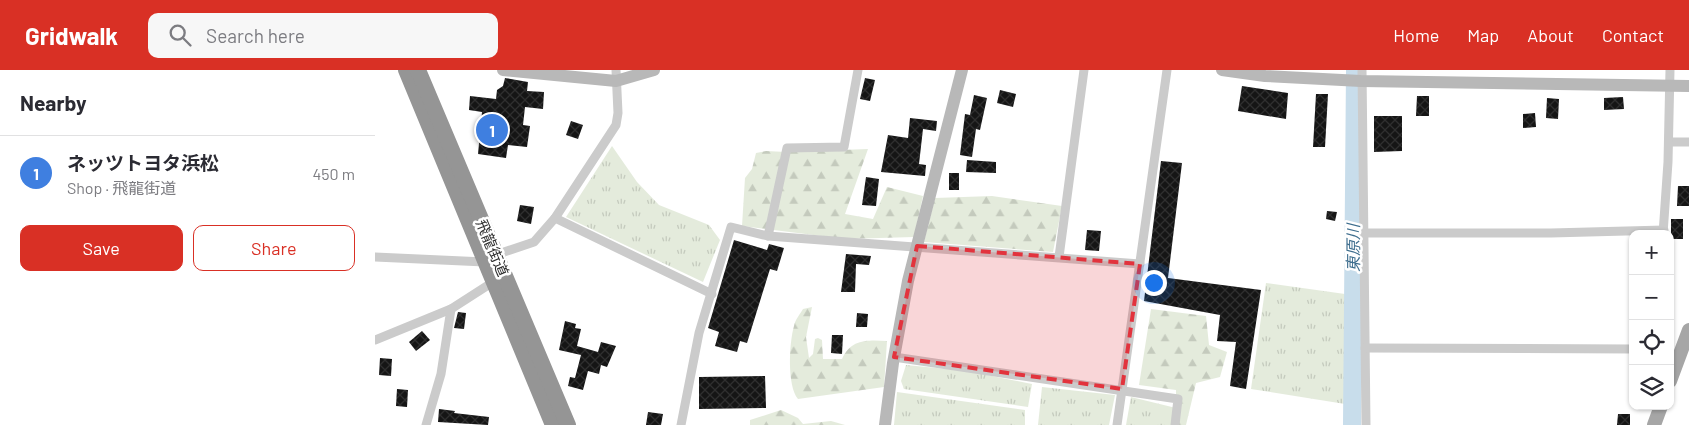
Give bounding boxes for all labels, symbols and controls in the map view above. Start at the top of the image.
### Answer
search box [148,13,498,58]
text: Gridwalk [25,21,118,50]
icon: search [166,21,194,49]
text: Search here [206,24,305,47]
text: Home [1393,24,1439,46]
text: Map [1467,24,1499,46]
text: About [1527,24,1574,46]
text: Contact [1602,24,1664,46]
text: Nearby [20,90,86,115]
pin: 1 [476,111,508,149]
text: ネッツトヨタ浜松 [67,151,219,174]
text: 1 [33,164,39,183]
text: 450 m [312,164,355,183]
text: Shop · 飛龍街道 [67,178,176,197]
street label: 飛龍街道 [473,216,513,279]
water label: 東原川 [1343,222,1362,272]
button: Save [20,225,183,271]
button: Share [193,225,355,271]
map controls [1629,230,1674,410]
button: + [1629,230,1674,275]
your location [1141,270,1167,296]
button: − [1629,275,1674,320]
button: locate [1629,320,1674,365]
button: layers [1629,365,1674,410]

